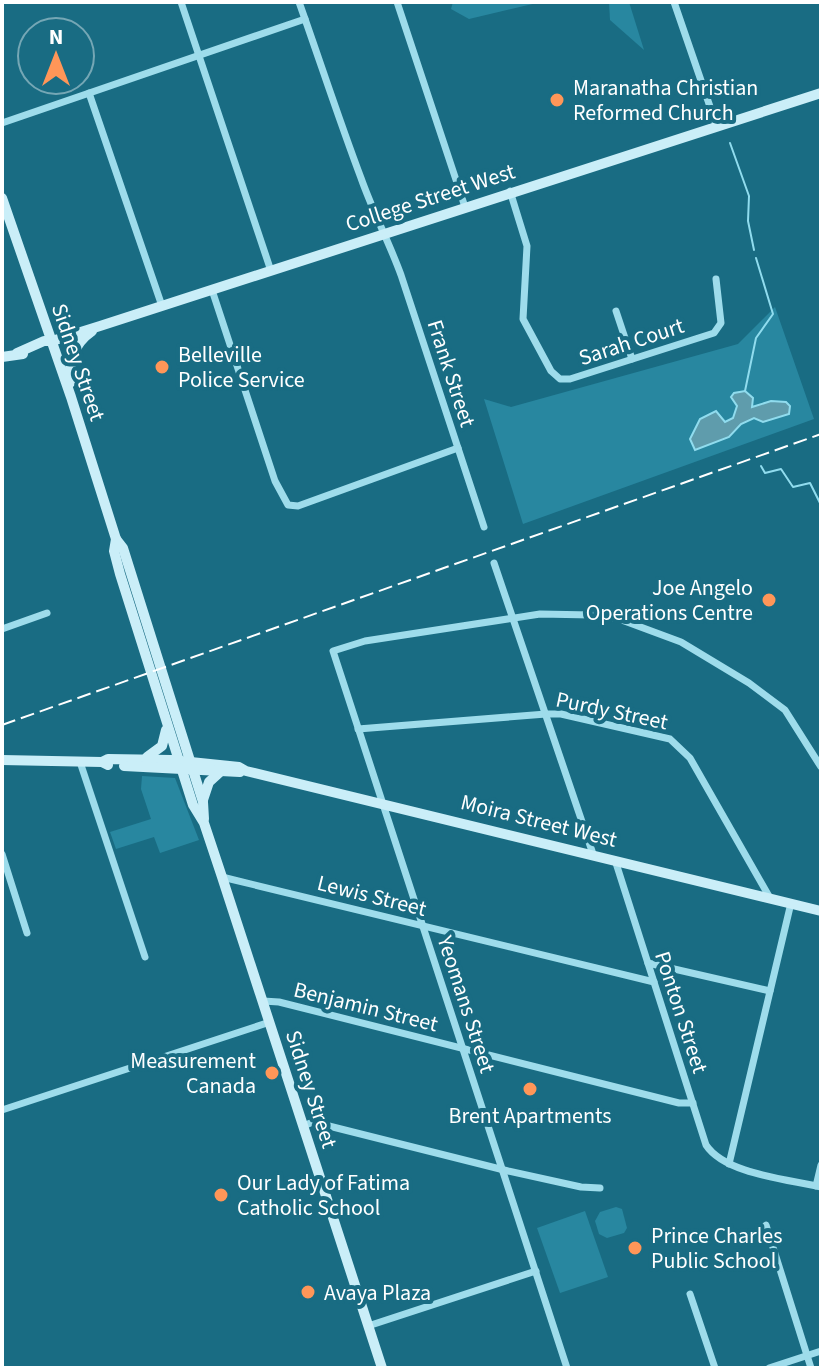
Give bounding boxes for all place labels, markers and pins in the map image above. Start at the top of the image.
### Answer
place label: Maranatha Christian Reformed Church [573,72,758,129]
marker: Maranatha Christian Reformed Church [548,91,566,109]
place label: Belleville Police Service [178,339,305,396]
marker: Belleville Police Service [153,358,171,376]
place label: Joe Angelo Operations Centre [586,572,753,629]
marker: Joe Angelo Operations Centre [760,591,778,609]
place label: Measurement Canada [130,1045,257,1102]
marker: Measurement Canada [263,1064,281,1082]
marker: Brent Apartments [521,1080,539,1098]
place label: Brent Apartments [449,1100,611,1132]
place label: Our Lady of Fatima Catholic School [237,1167,410,1224]
marker: Our Lady of Fatima Catholic School [212,1186,230,1204]
place label: Prince Charles Public School [651,1220,782,1277]
marker: Prince Charles Public School [626,1239,644,1257]
place label: Avaya Plaza [324,1277,431,1309]
marker: Avaya Plaza [299,1283,317,1301]

